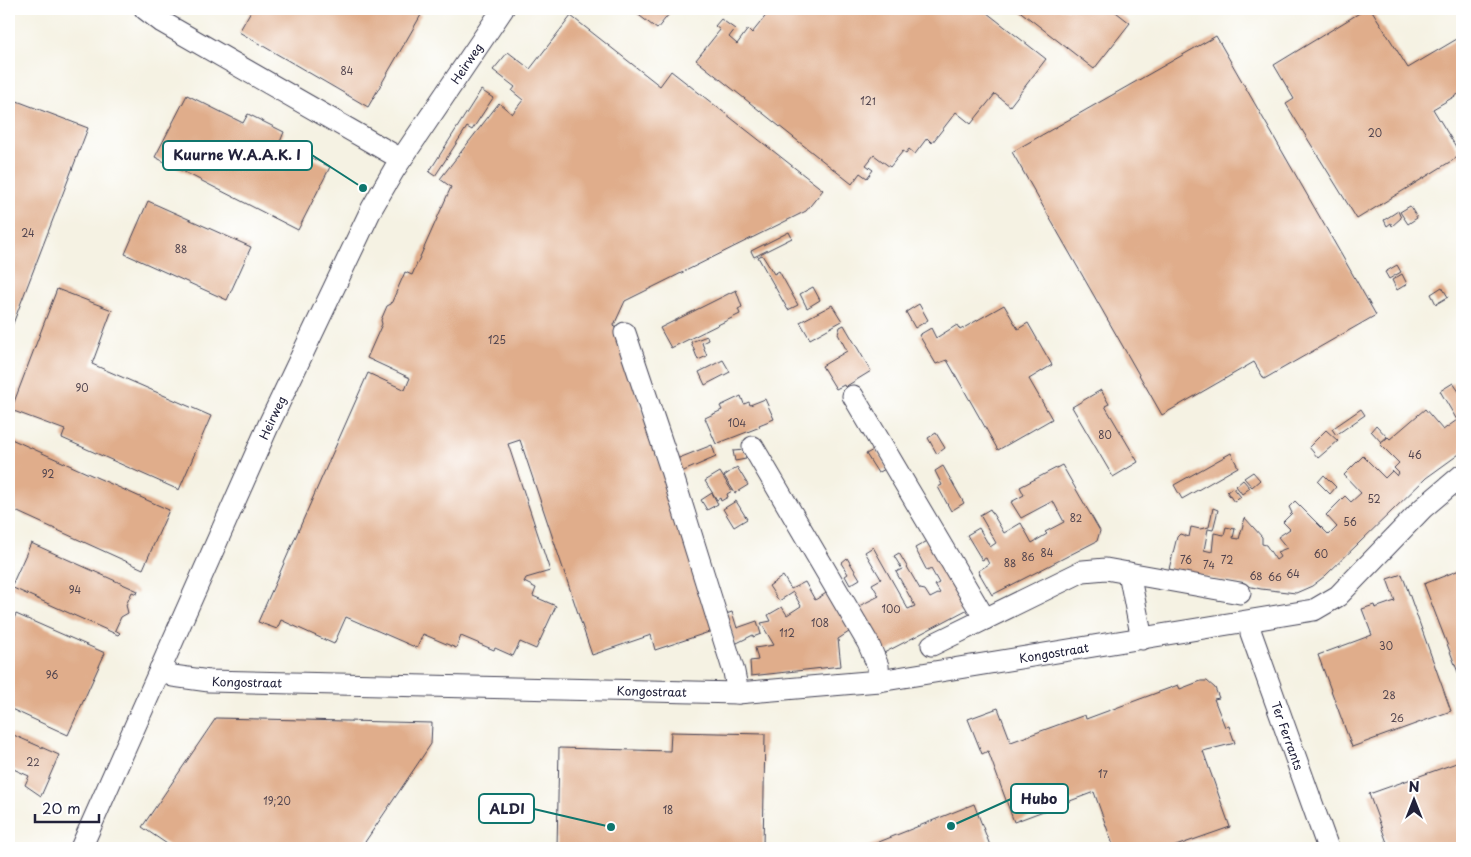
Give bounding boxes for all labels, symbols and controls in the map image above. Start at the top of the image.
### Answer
street label: Heirweg [446,39,487,87]
house number: 84 [341,63,354,78]
house number: 121 [860,93,876,108]
house number: 20 [1368,125,1382,140]
callout: Kuurne W.A.A.K. I [163,141,312,170]
text: Kuurne W.A.A.K. I [173,144,301,165]
house number: 24 [21,225,35,240]
house number: 88 [175,241,187,256]
house number: 125 [488,332,506,347]
house number: 90 [75,380,89,395]
street label: Heirweg [254,393,290,442]
house number: 104 [728,415,747,430]
house number: 80 [1098,427,1112,442]
house number: 46 [1408,447,1422,462]
house number: 92 [42,466,54,481]
house number: 52 [1367,491,1381,506]
house number: 82 [1070,510,1082,525]
house number: 56 [1343,514,1357,529]
house number: 84 [1041,545,1054,560]
house number: 60 [1314,546,1328,561]
house number: 86 [1022,549,1035,564]
house number: 76 [1180,552,1192,567]
house number: 72 [1221,552,1233,567]
house number: 88 [1004,555,1016,570]
house number: 74 [1203,557,1215,572]
house number: 64 [1286,566,1300,581]
house number: 68 [1249,568,1263,583]
house number: 66 [1268,569,1282,584]
house number: 94 [69,582,82,597]
house number: 100 [881,601,901,616]
house number: 108 [811,615,829,630]
house number: 112 [779,625,795,640]
street label: Kongostraat [1018,638,1090,667]
house number: 30 [1379,638,1393,653]
house number: 96 [46,667,58,682]
street label: Kongostraat [212,672,282,692]
street label: Kongostraat [616,681,687,701]
house number: 28 [1382,687,1396,702]
street label: Ter Ferrants [1267,699,1308,773]
house number: 26 [1390,710,1404,725]
house number: 22 [26,754,40,769]
house number: 17 [1098,766,1109,781]
north arrow [1388,774,1438,824]
text: N [1408,776,1420,797]
callout: Hubo [1011,784,1068,813]
text: Hubo [1021,788,1057,809]
scale bar [35,792,99,824]
house number: 19;20 [263,793,291,808]
callout: ALDI [479,794,534,823]
text: 20 m [42,796,81,819]
text: ALDI [488,798,525,819]
house number: 18 [663,802,673,817]

